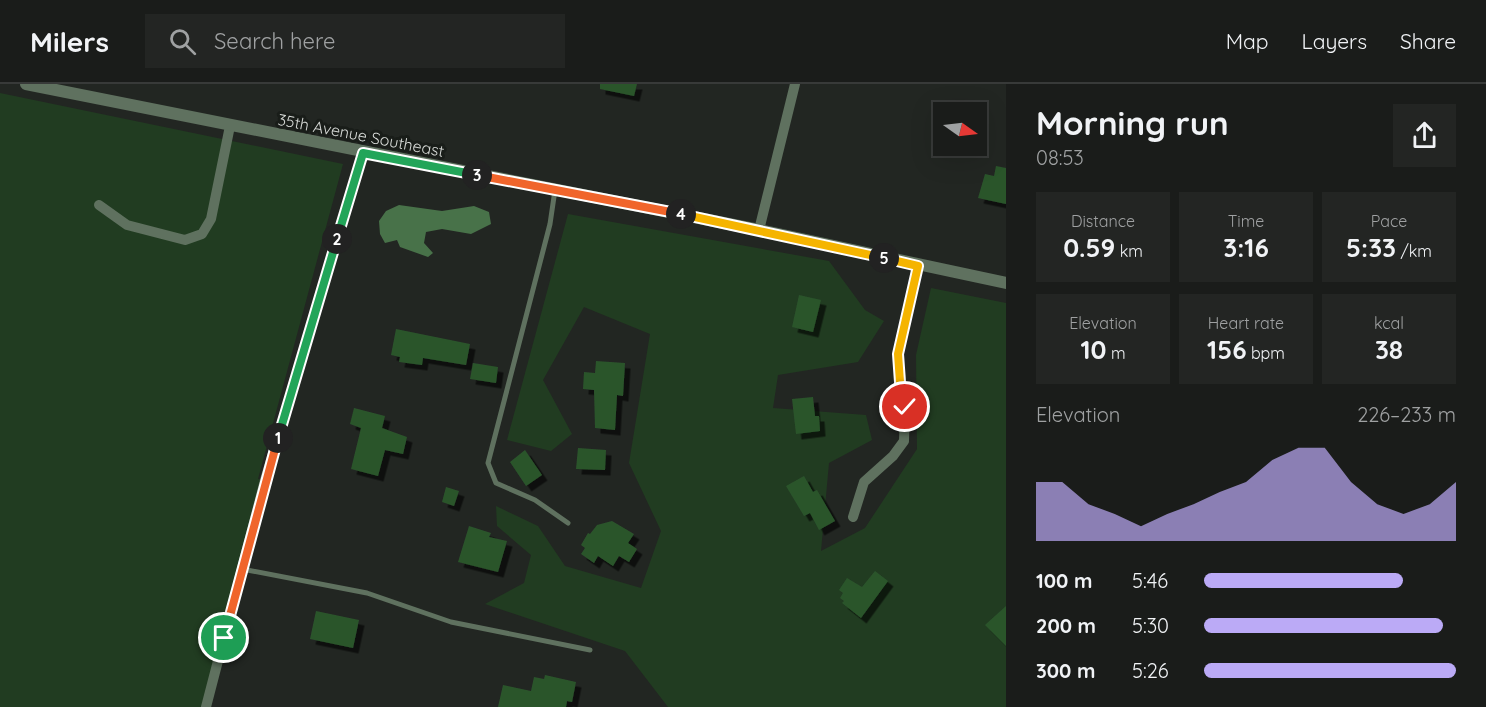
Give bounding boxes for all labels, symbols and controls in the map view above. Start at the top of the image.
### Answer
search box [145,14,565,68]
text: Milers [30,24,109,59]
icon: search [166,25,199,58]
text: Search here [214,27,335,55]
text: Map [1226,28,1269,54]
text: Layers [1302,28,1367,54]
text: Share [1400,28,1456,54]
north arrow [933,102,987,156]
map controls [933,102,987,156]
text: Morning run [1036,102,1229,143]
button: share [1393,104,1456,167]
street label: 35th Avenue Southeast [276,109,446,161]
text: 08:53 [1036,145,1084,170]
pin: 3 [462,160,492,190]
text: 3 [473,165,481,185]
pin: 4 [666,199,696,229]
text: 4 [676,204,686,224]
text: Distance [1071,211,1135,231]
text: Time [1228,211,1264,231]
text: Pace [1371,211,1407,231]
pin: 2 [322,224,352,254]
text: 2 [332,229,342,249]
text: 0.59 [1063,231,1115,264]
text: 3:16 [1223,231,1269,264]
text: 5:33 [1346,231,1396,264]
text: km [1115,241,1143,261]
text: /km [1396,241,1432,261]
pin: 5 [869,243,899,273]
text: 5 [879,248,889,268]
text: Elevation [1069,313,1137,333]
text: Heart rate [1208,313,1284,333]
text: kcal [1374,313,1404,333]
text: 10 [1080,333,1107,366]
text: 156 [1207,333,1247,366]
text: 38 [1375,333,1403,366]
text: m [1107,343,1126,363]
text: bpm [1247,343,1285,363]
pin [879,381,930,432]
icon: check [888,390,921,423]
text: Elevation [1036,402,1120,427]
text: 226–233 m [1357,402,1456,427]
pin: 1 [263,423,293,453]
text: 1 [275,428,281,448]
text: 100 m [1036,568,1092,593]
text: 5:46 [1132,568,1168,593]
pin [198,612,249,663]
text: 200 m [1036,613,1096,638]
text: 5:30 [1132,613,1169,638]
icon: arrive [207,621,240,654]
text: 300 m [1036,658,1095,683]
text: 5:26 [1132,658,1168,683]

